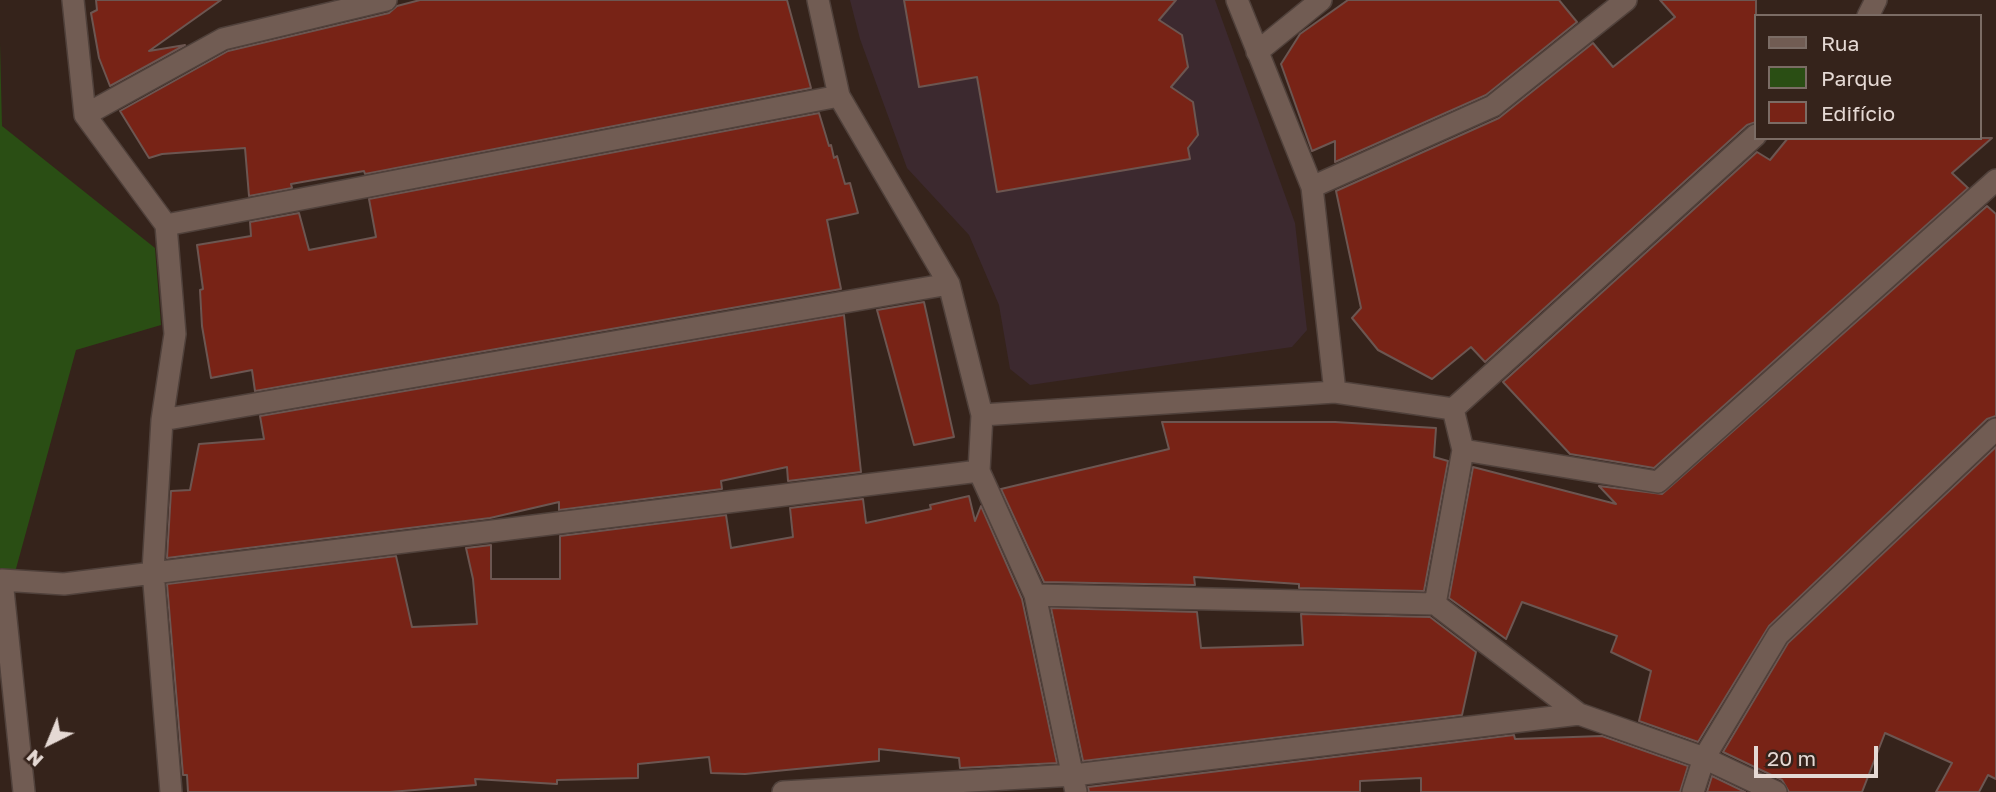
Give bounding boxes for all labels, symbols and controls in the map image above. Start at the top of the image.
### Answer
legend [1755,14,1982,140]
text: Rua [1821,30,1859,56]
text: Parque [1821,65,1892,91]
text: Edifício [1821,100,1895,126]
north arrow [14,708,84,778]
scale bar [1758,732,1882,776]
text: N [21,745,47,772]
text: 20 m [1767,745,1816,771]

